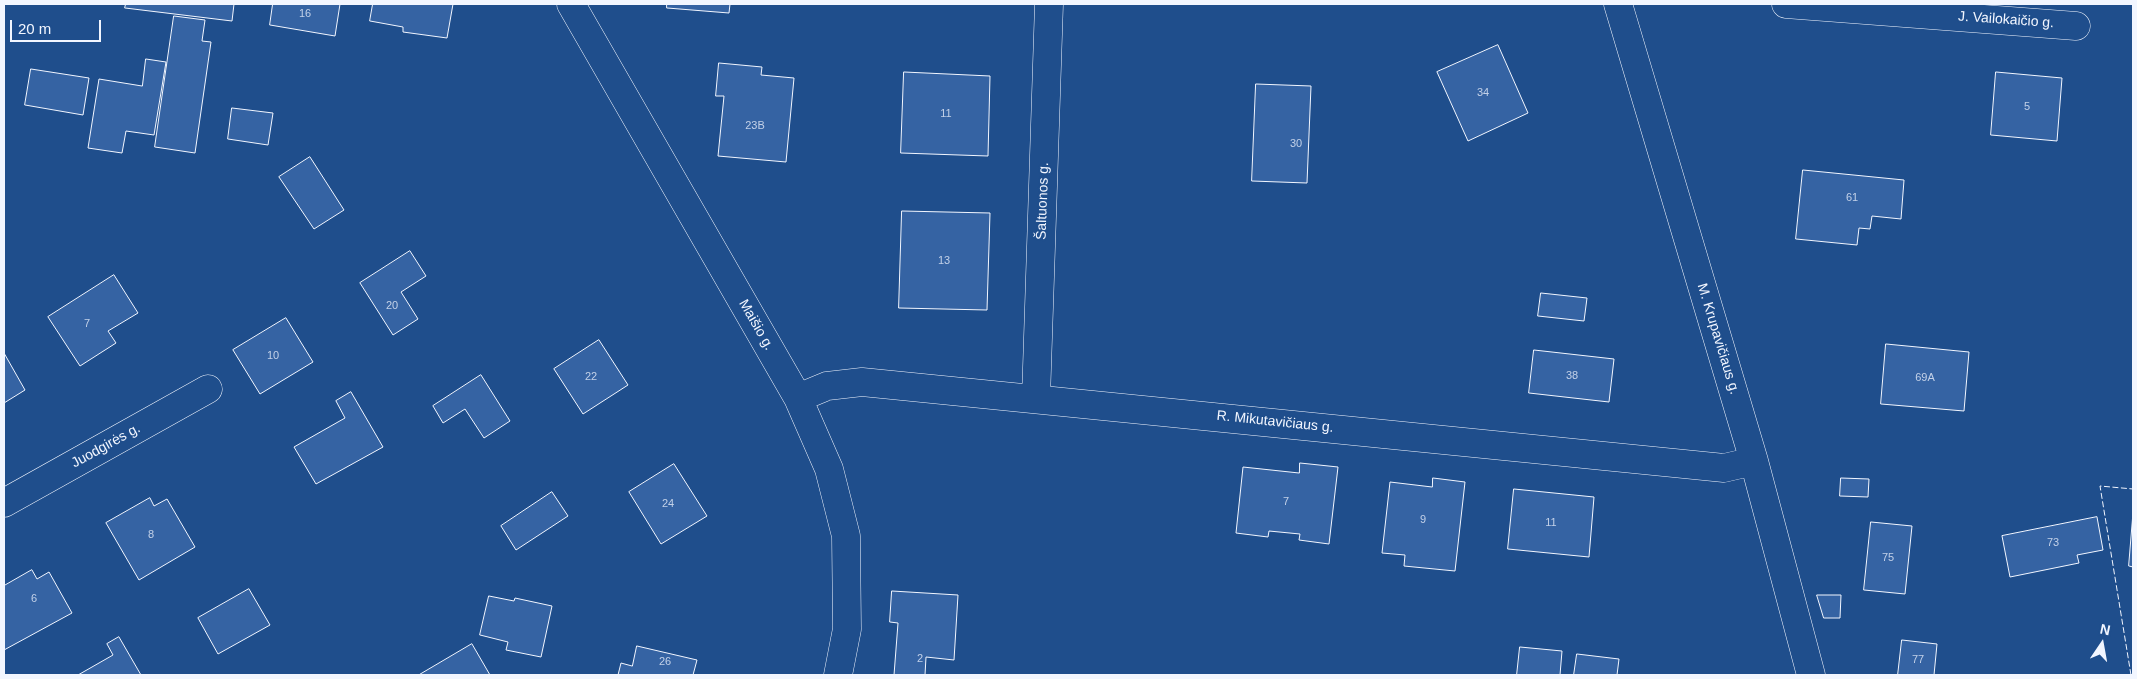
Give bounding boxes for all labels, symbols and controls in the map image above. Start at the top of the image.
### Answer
house number: 16 [299,7,311,21]
street label: J. Vailokaičio g. [1957,8,2055,32]
scale bar [12,10,104,42]
text: 20 m [18,20,51,37]
house number: 34 [1477,86,1489,100]
house number: 5 [2024,100,2030,114]
house number: 11 [940,107,952,121]
house number: 23B [745,119,765,133]
house number: 30 [1290,137,1302,151]
street label: Šaltuonos g. [1033,162,1053,240]
house number: 61 [1846,191,1858,205]
house number: 13 [938,254,950,268]
street label: M. Krupavičiaus g. [1693,281,1743,397]
street label: Maišio g. [735,297,777,353]
house number: 20 [386,299,398,313]
house number: 7 [84,317,90,331]
house number: 10 [267,349,279,363]
house number: 38 [1566,369,1578,383]
house number: 22 [585,370,597,384]
house number: 69A [1915,371,1935,385]
street label: R. Mikutavičiaus g. [1216,408,1334,436]
street label: Juodgirės g. [69,420,143,472]
house number: 7 [1283,495,1289,509]
house number: 24 [662,497,674,511]
house number: 9 [1420,513,1426,527]
house number: 11 [1545,516,1557,530]
house number: 8 [148,528,154,542]
house number: 73 [2047,536,2059,550]
house number: 75 [1882,551,1894,565]
house number: 6 [31,592,37,606]
north arrow [2077,619,2127,669]
text: N [2099,620,2112,638]
house number: 2 [917,652,923,666]
house number: 77 [1912,653,1924,667]
house number: 26 [659,655,671,669]

